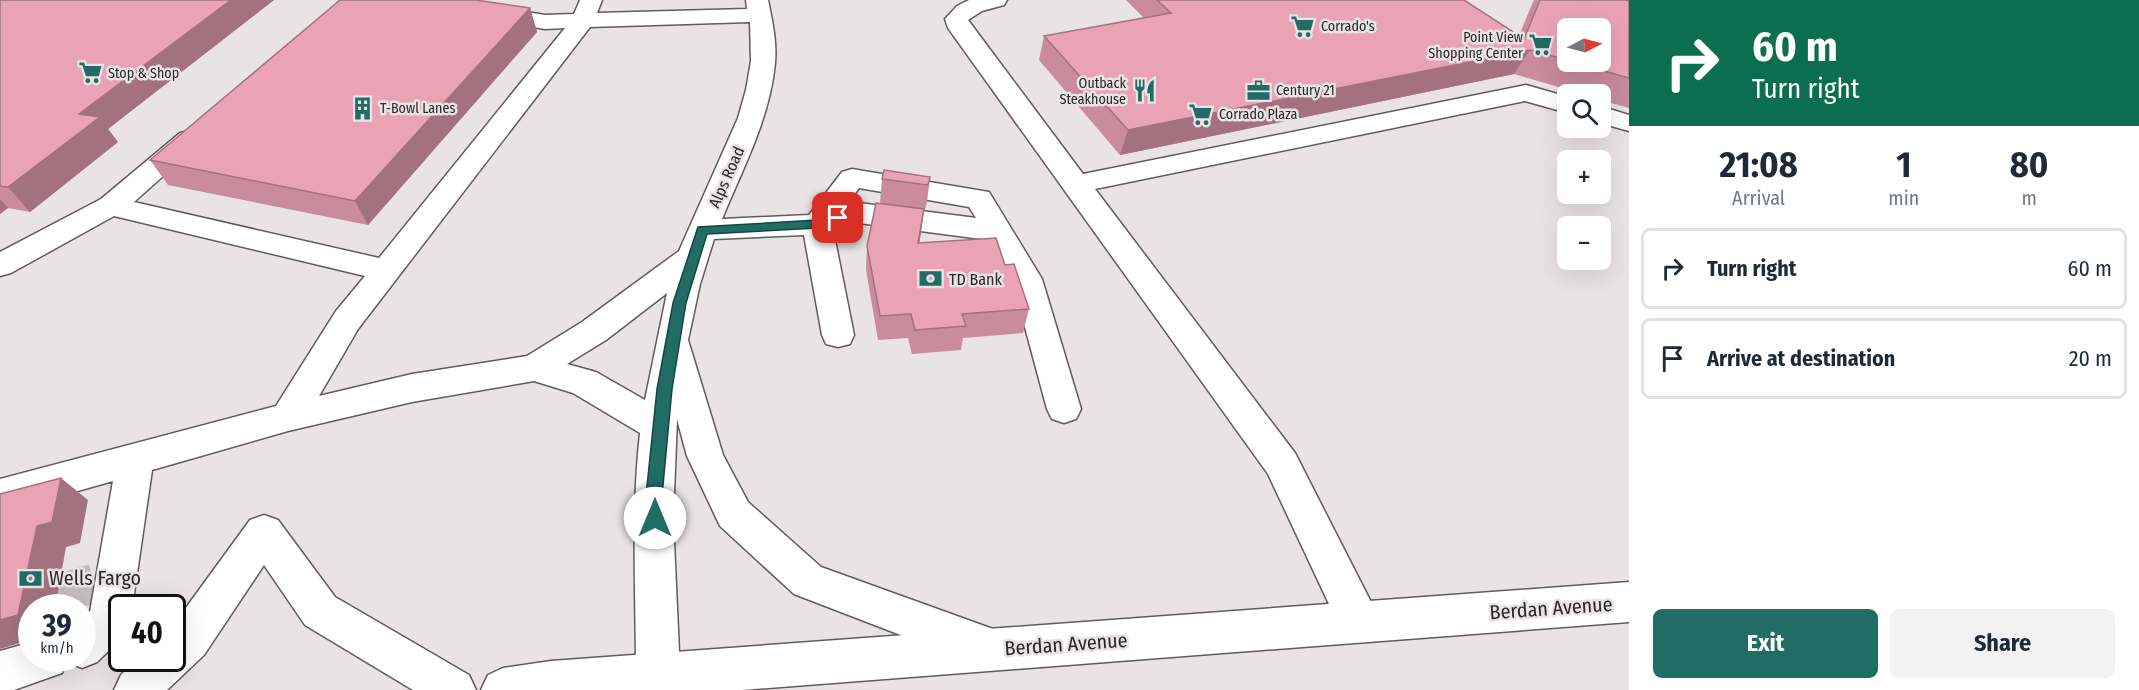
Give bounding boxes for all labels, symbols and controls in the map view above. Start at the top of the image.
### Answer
supermarket icon: Corrado's [1290,13,1316,39]
place label: Corrado's [1321,18,1375,35]
north arrow [1557,18,1611,72]
map controls [1557,18,1611,270]
text: 60 m [1752,22,1838,72]
icon: right [1653,24,1731,102]
place label: Point View Shopping Center [1428,29,1523,62]
supermarket icon: Point View Shopping Center [1528,32,1554,58]
supermarket icon: Stop & Shop [77,60,103,86]
place label: Stop & Shop [108,65,179,82]
text: Turn right [1752,73,1860,105]
place label: Outback Steakhouse [1060,75,1126,108]
office icon: Century 21 [1245,77,1271,103]
restaurant icon: Outback Steakhouse [1131,78,1157,104]
place label: Century 21 [1276,82,1335,99]
button: search [1557,84,1611,138]
building icon: T-Bowl Lanes [349,95,375,121]
place label: T-Bowl Lanes [380,100,455,117]
supermarket icon: Corrado Plaza [1188,101,1214,127]
place label: Corrado Plaza [1219,106,1298,123]
text: 21:08 [1720,143,1798,187]
text: 1 [1896,143,1911,187]
text: 80 [2010,143,2048,187]
street label: Alps Road [705,144,748,211]
button: + [1557,150,1611,204]
text: Arrival [1732,186,1785,210]
text: min [1888,186,1919,210]
text: m [2021,186,2037,210]
pin [812,192,863,243]
icon: arrive [821,201,854,234]
button: − [1557,216,1611,270]
icon: right [1656,252,1689,285]
text: Turn right [1707,255,1796,282]
text: 60 m [2068,255,2112,282]
bank icon: TD Bank [918,266,944,292]
place label: TD Bank [949,270,1002,289]
icon: arrive [1656,342,1689,375]
text: Arrive at destination [1707,345,1895,372]
text: 20 m [2069,345,2112,372]
position arrow [623,486,687,550]
bank icon: Wells Fargo [18,565,44,591]
place label: Wells Fargo [49,566,141,590]
street label: Berdan Avenue [1489,592,1613,624]
speed limit sign: 40 [108,594,186,672]
text: 39 [42,608,72,644]
button: Exit [1653,609,1878,678]
button: Share [1890,609,2115,678]
street label: Berdan Avenue [1004,628,1128,660]
text: km/h [40,639,74,657]

